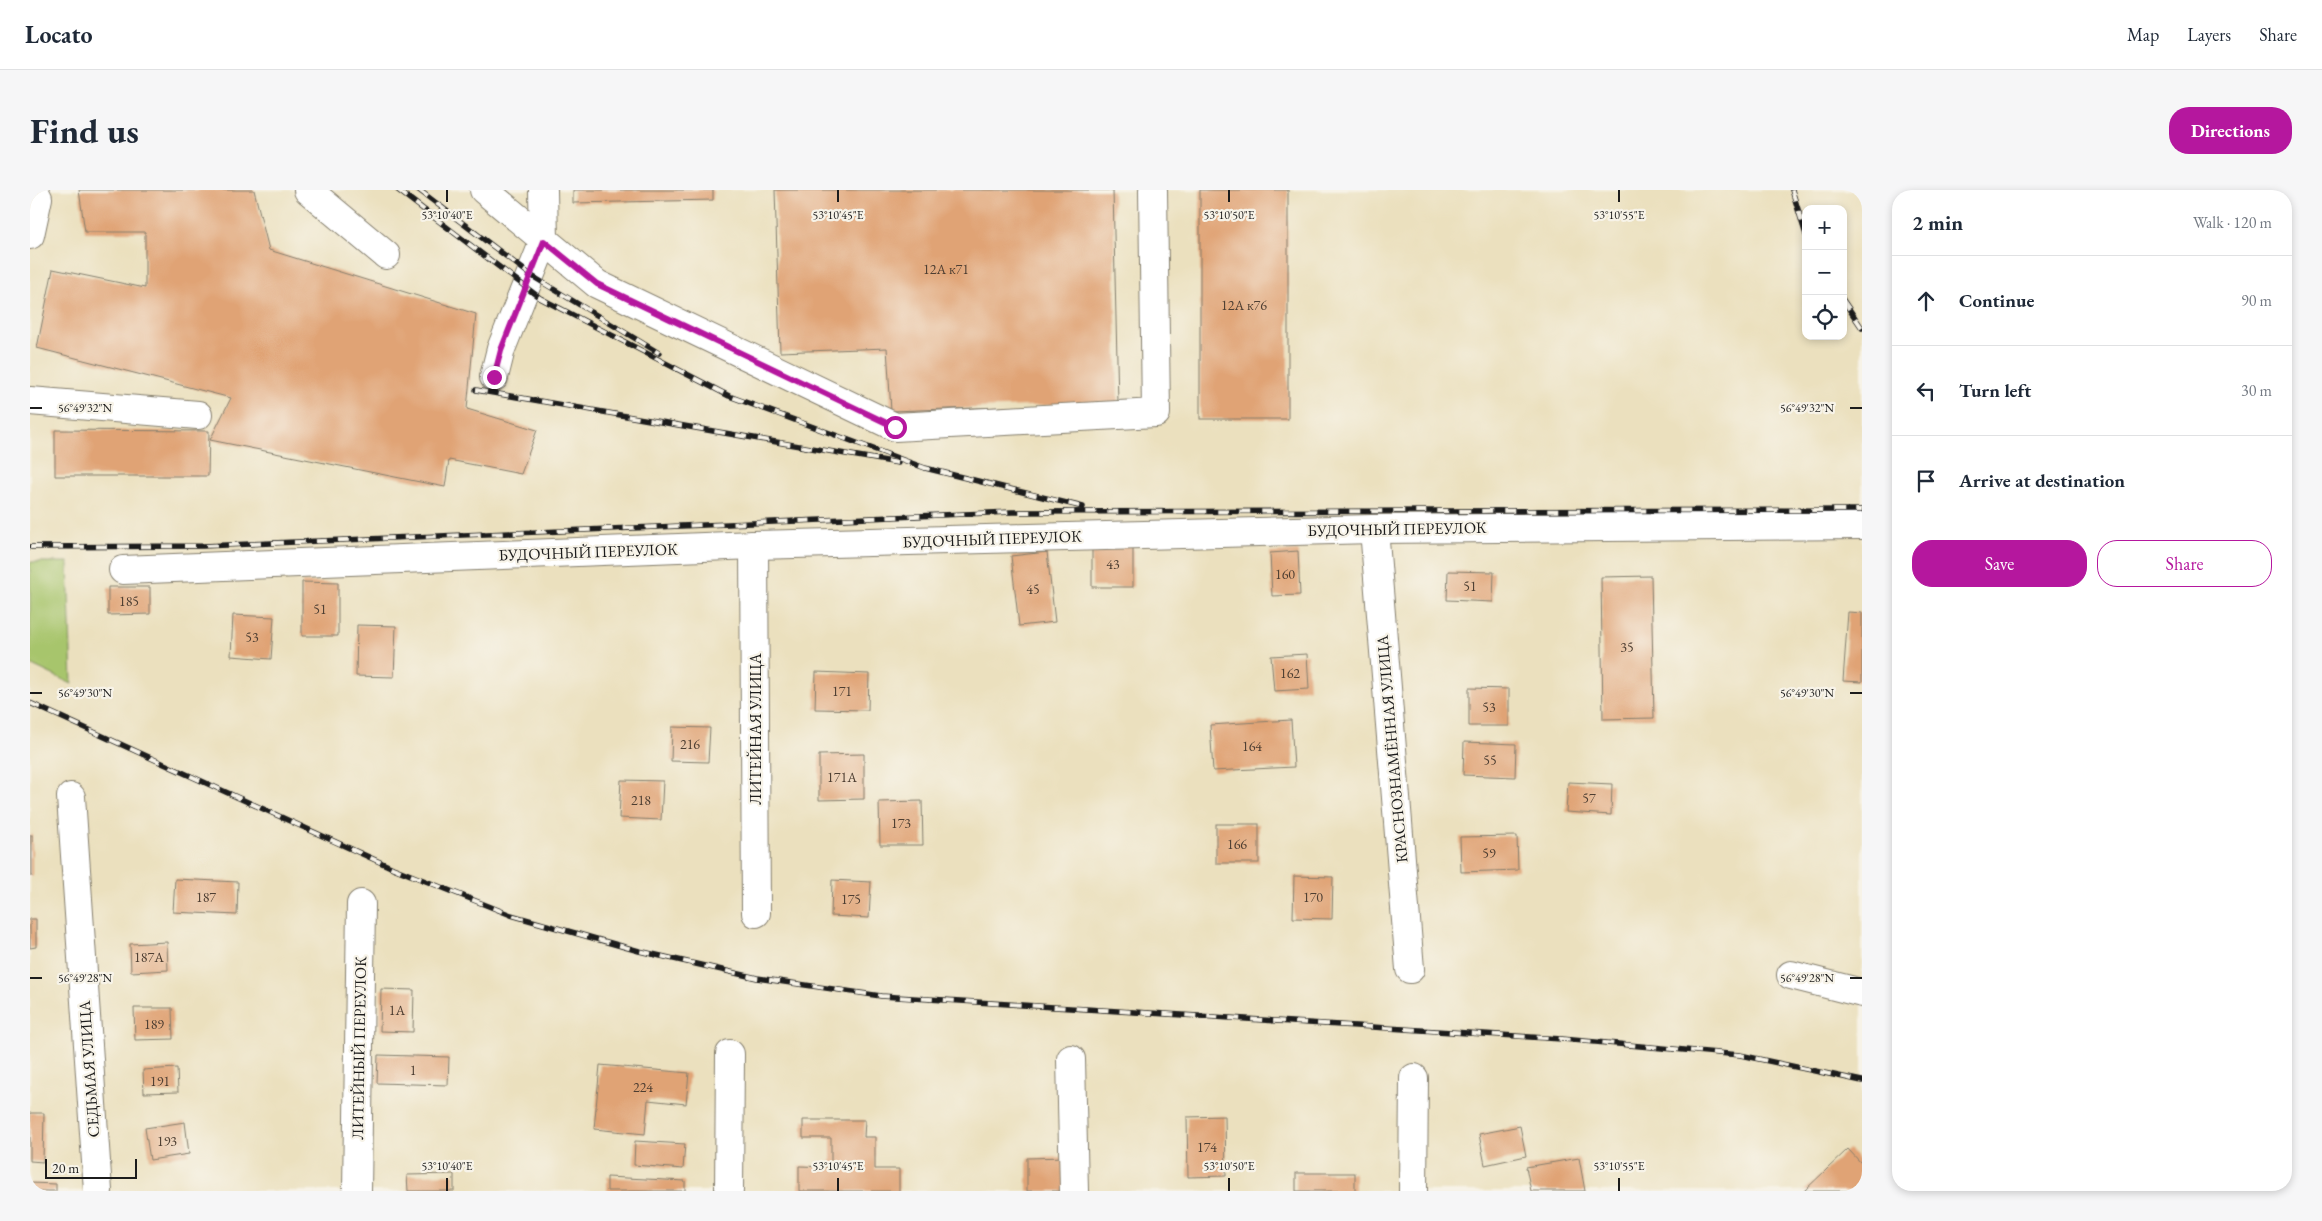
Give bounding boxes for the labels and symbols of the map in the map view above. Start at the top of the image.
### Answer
text: 53°10'40"E [421,207,473,223]
text: 53°10'45"E [812,207,864,223]
text: 53°10'50"E [1203,207,1255,223]
text: 53°10'55"E [1593,207,1645,223]
house number: 12А к71 [923,260,969,278]
house number: 12А к76 [1221,296,1267,314]
route end [483,366,506,389]
text: 56°49'32"N [58,400,112,416]
text: 56°49'32"N [1780,400,1834,416]
route start [884,416,907,439]
street label: БУДОЧНЫЙ ПЕРЕУЛОК [1307,517,1487,541]
street label: БУДОЧНЫЙ ПЕРЕУЛОК [902,525,1082,553]
street label: БУДОЧНЫЙ ПЕРЕУЛОК [498,538,678,566]
house number: 43 [1106,555,1120,573]
house number: 160 [1275,565,1295,583]
house number: 51 [1463,577,1477,595]
house number: 45 [1026,580,1040,598]
house number: 185 [119,592,139,610]
house number: 51 [313,600,327,618]
house number: 53 [245,628,259,646]
street label: КРАСНОЗНАМЁННАЯ УЛИЦА [1372,633,1412,864]
house number: 35 [1620,638,1634,656]
street label: ЛИТЕЙНАЯ УЛИЦА [745,652,766,805]
house number: 162 [1280,664,1300,682]
house number: 171 [832,682,852,700]
text: 56°49'30"N [58,685,112,701]
text: 56°49'30"N [1780,685,1834,701]
house number: 53 [1482,698,1496,716]
house number: 216 [680,735,700,753]
house number: 164 [1242,737,1262,755]
house number: 55 [1483,751,1497,769]
house number: 171А [827,768,857,786]
house number: 57 [1582,789,1596,807]
house number: 218 [631,791,651,809]
house number: 173 [891,814,911,832]
house number: 166 [1227,835,1247,853]
house number: 59 [1482,844,1496,862]
house number: 187 [196,888,216,906]
house number: 170 [1303,888,1323,906]
house number: 175 [841,890,861,908]
house number: 187А [134,948,164,966]
street label: ЛИТЕЙНЫЙ ПЕРЕУЛОК [347,956,371,1140]
text: 56°49'28"N [58,970,112,986]
text: 56°49'28"N [1780,970,1834,986]
street label: СЕДЬМАЯ УЛИЦА [74,999,104,1138]
house number: 1А [389,1001,406,1019]
house number: 189 [144,1015,164,1033]
house number: 1 [410,1061,416,1079]
house number: 191 [150,1072,170,1090]
house number: 224 [633,1078,653,1096]
house number: 193 [157,1132,177,1150]
house number: 174 [1197,1138,1217,1156]
scale bar [45,1156,138,1179]
text: 53°10'40"E [421,1158,473,1174]
text: 53°10'45"E [812,1158,864,1174]
text: 53°10'50"E [1203,1158,1255,1174]
text: 53°10'55"E [1593,1158,1645,1174]

